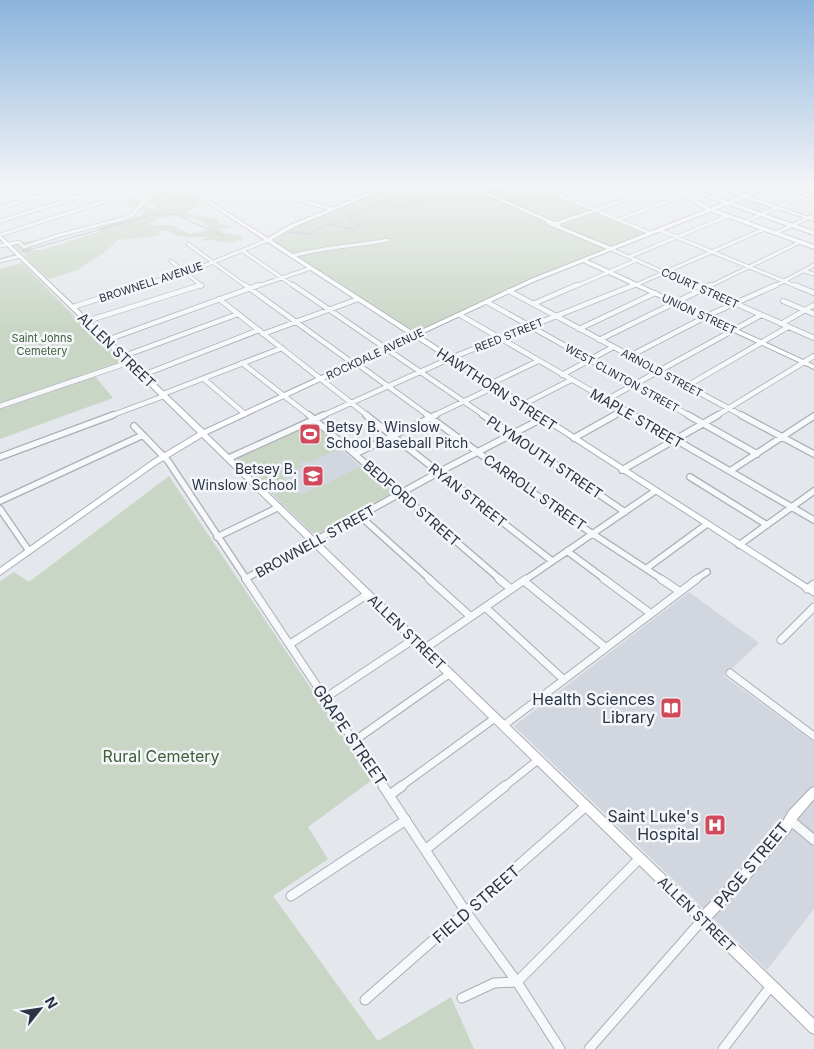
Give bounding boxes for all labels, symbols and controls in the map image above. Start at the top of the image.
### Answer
street label: BROWNELL AVENUE [97,259,205,305]
street label: COURT STREET [659,265,741,311]
street label: UNION STREET [659,291,739,337]
street label: ALLEN STREET [75,309,159,391]
street label: REED STREET [473,315,545,355]
street label: ROCKDALE AVENUE [324,325,426,383]
park label: Saint Johns Cemetery [12,331,73,358]
street label: WEST CLINTON STREET [562,341,682,415]
street label: HAWTHORN STREET [434,344,560,434]
street label: ARNOLD STREET [619,346,705,400]
street label: MAPLE STREET [588,385,686,451]
street label: PLYMOUTH STREET [484,412,606,502]
place label: Betsy B. Winslow School Baseball Pitch [326,418,468,451]
sports icon: Betsy B. Winslow School Baseball Pitch [298,422,322,446]
street label: CARROLL STREET [481,450,589,534]
street label: BEDFORD STREET [360,456,464,550]
street label: RYAN STREET [426,459,510,531]
place label: Betsey B. Winslow School [192,460,297,493]
school or university icon: Betsey B. Winslow School [301,464,325,488]
street label: BROWNELL STREET [252,501,378,581]
street label: ALLEN STREET [365,591,449,673]
street label: GRAPE STREET [309,680,391,790]
place label: Health Sciences Library [532,689,655,727]
library icon: Health Sciences Library [659,696,683,720]
park label: Rural Cemetery [102,746,220,766]
place label: Saint Luke's Hospital [607,806,699,844]
hospital icon: Saint Luke's Hospital [703,813,727,837]
street label: PAGE STREET [709,818,793,912]
street label: FIELD STREET [428,861,524,947]
street label: ALLEN STREET [655,873,739,955]
north arrow [15,984,65,1034]
text: N [42,993,62,1011]

